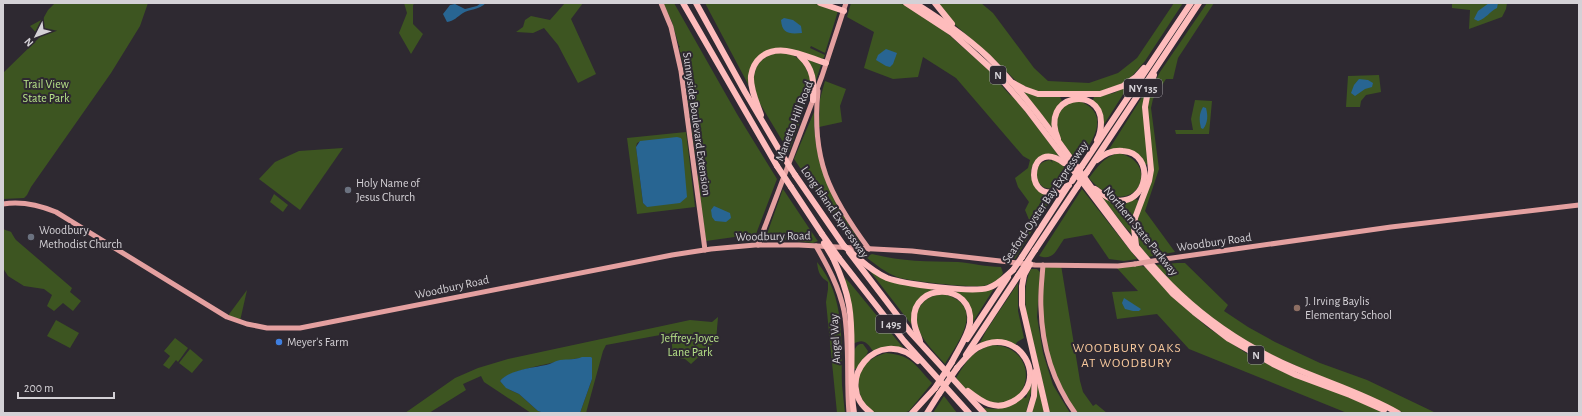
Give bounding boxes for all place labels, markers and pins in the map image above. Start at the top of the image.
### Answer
place label: Holy Name of Jesus Church [356,177,421,203]
marker: Holy Name of Jesus Church [343,185,353,195]
place label: Woodbury Methodist Church [39,224,122,250]
marker: Woodbury Methodist Church [26,232,36,242]
place label: J. Irving Baylis Elementary School [1305,295,1392,322]
marker: J. Irving Baylis Elementary School [1292,303,1302,313]
place label: Meyer's Farm [287,336,349,349]
marker: Meyer's Farm [274,337,284,347]

